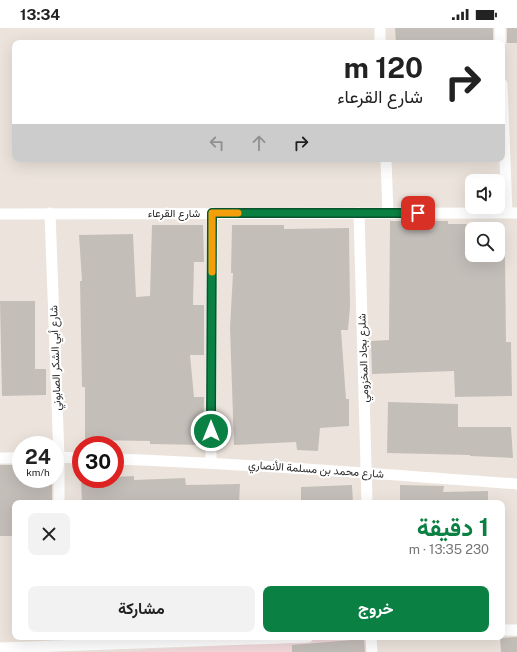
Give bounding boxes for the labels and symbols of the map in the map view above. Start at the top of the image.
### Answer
pin [401,196,435,230]
street label: شارع القرعاء [148,207,201,221]
street label: شارع أبي الشكر الصابوني [47,305,67,411]
street label: شلرع بجاد المخزومي [355,313,375,403]
position arrow [190,410,232,452]
speed limit sign: 30 [72,436,124,488]
street label: شارع محمد بن مسلمة الأنصاري [247,458,385,484]

